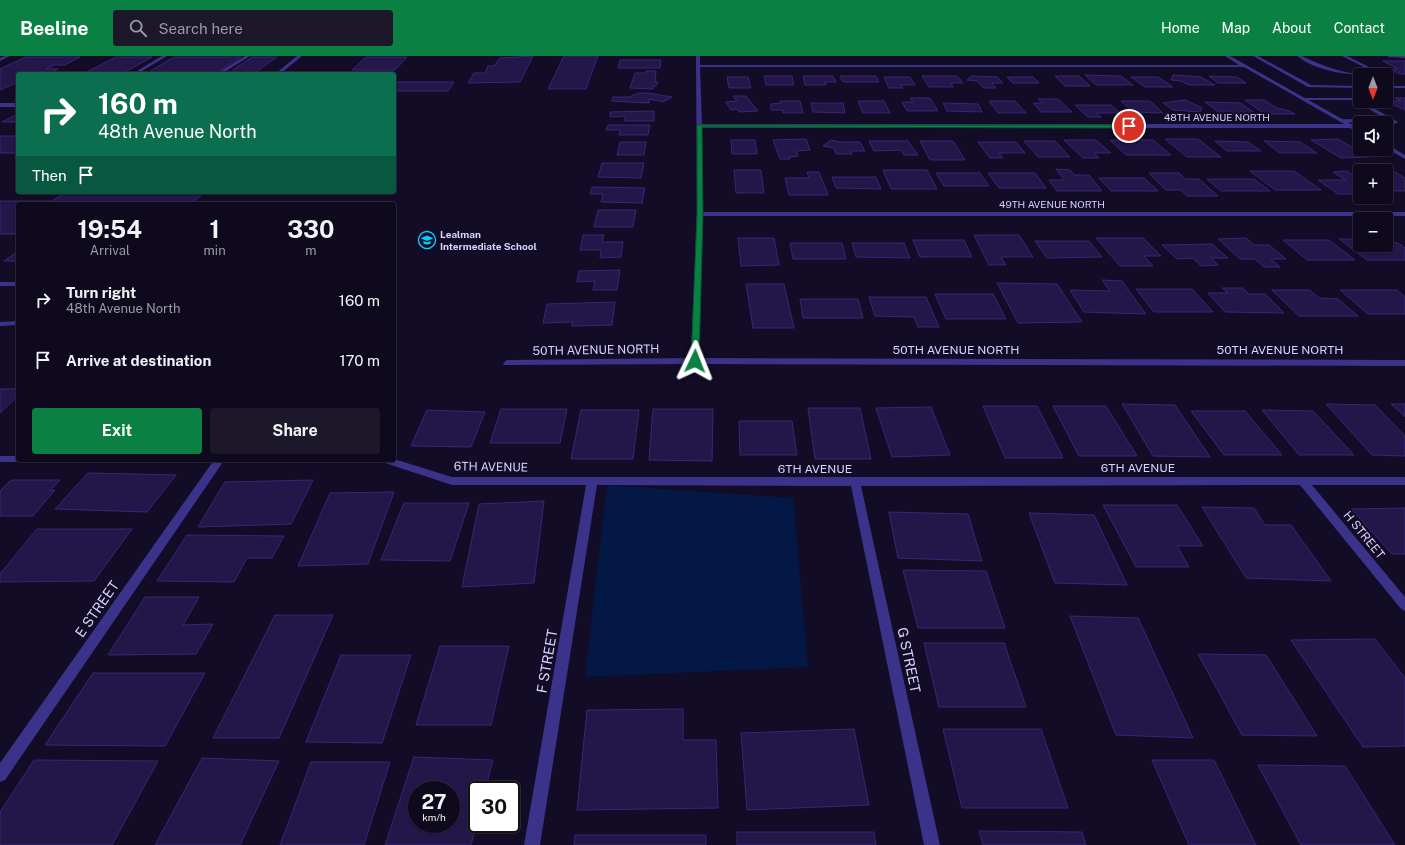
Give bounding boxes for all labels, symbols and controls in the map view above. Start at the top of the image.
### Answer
search box [113,10,393,46]
text: Beeline [20,17,89,39]
icon: search [127,17,149,39]
text: Search here [159,20,243,37]
text: Home [1161,20,1200,36]
text: Map [1222,20,1250,36]
text: About [1272,20,1312,36]
text: Contact [1334,20,1385,36]
north arrow [1353,68,1393,108]
map controls [1353,68,1393,252]
text: 160 m [98,87,178,120]
icon: right [32,88,84,140]
pin [1112,109,1146,143]
street label: 48TH AVENUE NORTH [1164,111,1270,123]
icon: arrive [1118,115,1140,137]
button: sound [1353,116,1393,156]
text: 48th Avenue North [98,121,257,142]
icon: arrive [75,164,97,186]
button: + [1353,164,1393,204]
text: Then [32,167,67,184]
street label: 49TH AVENUE NORTH [999,198,1105,210]
button: − [1353,212,1393,252]
text: 19:54 [78,215,142,243]
text: 1 [209,215,220,243]
text: 330 [287,215,334,243]
place label: Lealman Intermediate School [440,228,537,252]
school or university icon: Lealman Intermediate School [417,230,437,250]
text: Arrival [90,243,130,258]
text: min [204,243,226,258]
text: m [305,243,316,258]
text: Turn right [66,284,136,301]
icon: right [32,289,54,311]
text: 160 m [339,292,380,309]
text: 48th Avenue North [66,301,181,316]
position arrow [674,340,716,382]
street label: 50TH AVENUE NORTH [532,342,660,358]
street label: 50TH AVENUE NORTH [893,343,1019,357]
street label: 50TH AVENUE NORTH [1217,343,1343,357]
icon: arrive [32,349,54,371]
text: Arrive at destination [66,352,211,369]
text: 170 m [339,352,380,369]
button: Exit [32,408,202,454]
button: Share [210,408,380,454]
street label: 6TH AVENUE [454,459,528,475]
street label: 6TH AVENUE [1101,461,1175,475]
street label: 6TH AVENUE [778,462,852,476]
street label: H STREET [1340,508,1388,562]
street label: E STREET [72,578,122,640]
street label: G STREET [894,626,924,694]
street label: F STREET [534,628,560,694]
speed limit sign: 30 [468,781,520,833]
text: 27 [421,790,447,814]
text: km/h [422,811,446,823]

